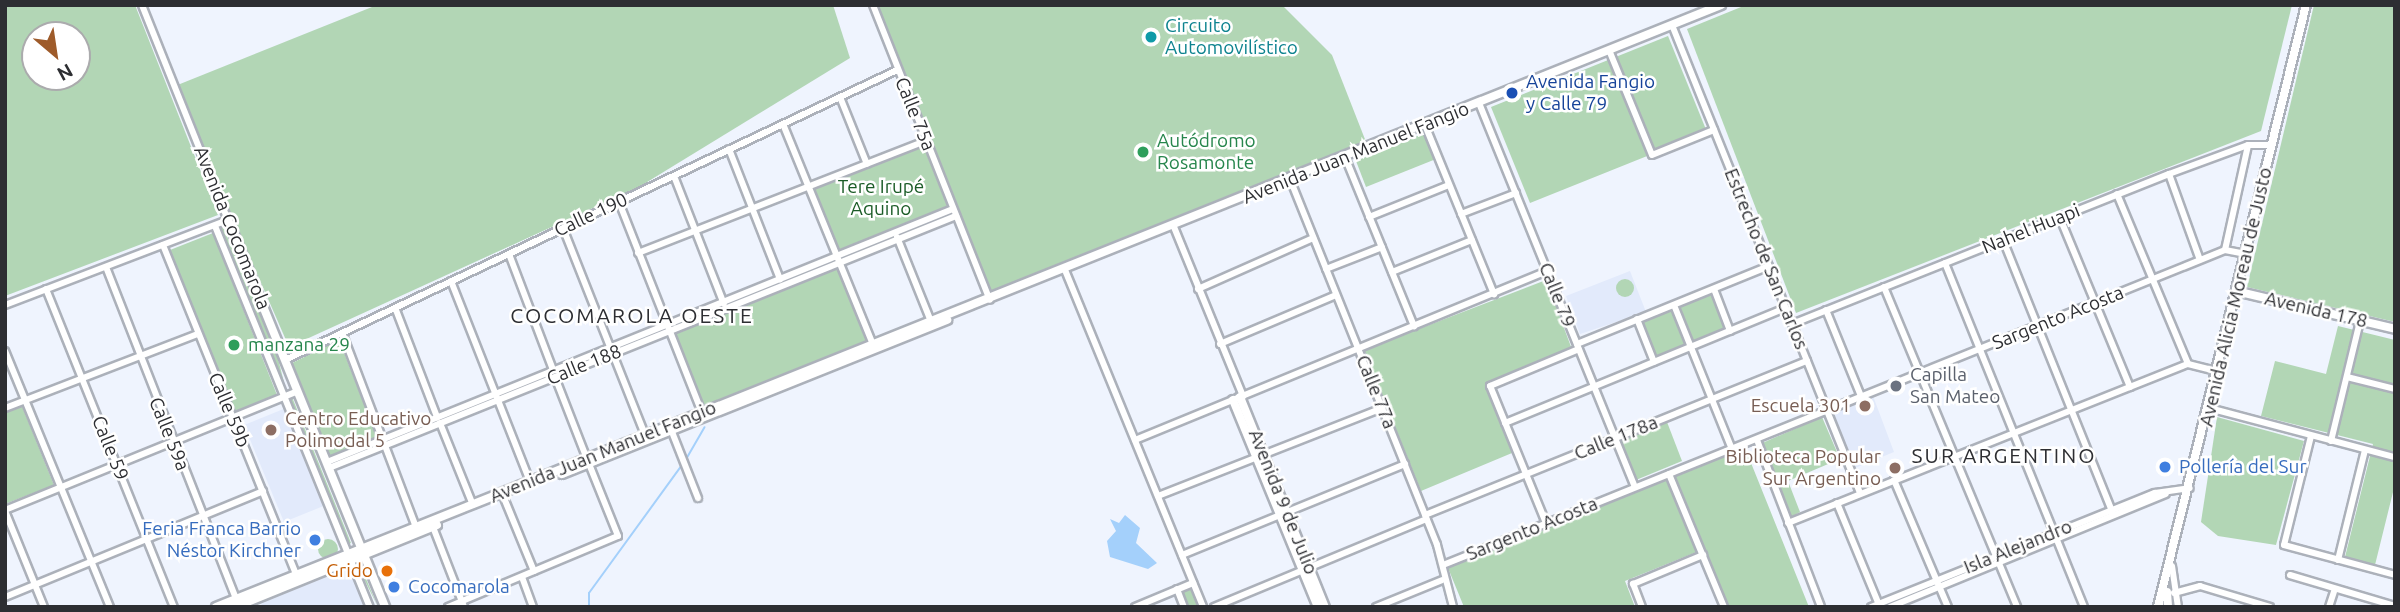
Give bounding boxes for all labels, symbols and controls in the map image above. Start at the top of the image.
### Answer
place label: Circuito Automovilístico [1165,15,1298,59]
north arrow [21,21,91,91]
marker: Circuito Automovilístico [1143,29,1159,45]
text: N [54,60,77,86]
place label: Avenida Fangio y Calle 79 [1526,71,1655,115]
street label: Calle 75a [890,74,940,154]
marker: Avenida Fangio y Calle 79 [1504,85,1520,101]
street label: Avenida Juan Manuel Fangio [1240,97,1472,209]
place label: Autódromo Rosamonte [1157,130,1256,174]
street label: Avenida Cocomarola [189,143,275,313]
marker: Autódromo Rosamonte [1135,144,1151,160]
street label: Estrecho de San Carlos [1719,165,1813,353]
street label: Avenida Alicia Moreau de Justo [2195,165,2277,429]
park label: Tere Irupé Aquino [838,176,924,220]
street label: Calle 190 [551,188,631,242]
street label: Nahel Huapi [1979,199,2083,259]
street label: Calle 79 [1534,259,1580,331]
street label: Sargento Acosta [1989,281,2127,355]
street label: Avenida 178 [2262,287,2370,333]
district label: COCOMAROLA OESTE [512,302,752,328]
place label: manzana 29 [248,334,350,356]
marker: manzana 29 [226,337,242,353]
street label: Calle 188 [543,340,625,390]
street label: Calle 77a [1351,352,1401,432]
place label: Capilla San Mateo [1910,364,2000,408]
street label: Calle 59b [203,369,255,451]
marker: Capilla San Mateo [1888,378,1904,394]
street label: Calle 59a [144,394,194,474]
place label: Escuela 301 [1751,395,1851,417]
street label: Avenida Juan Manuel Fangio [487,396,719,508]
marker: Escuela 301 [1857,398,1873,414]
place label: Centro Educativo Polimodal 5 [285,408,431,452]
street label: Calle 178a [1571,411,1661,465]
street label: Calle 59 [87,412,133,484]
marker: Centro Educativo Polimodal 5 [263,422,279,438]
street label: Avenida 9 de Julio [1244,426,1322,578]
district label: SUR ARGENTINO [1913,442,2095,468]
place label: Biblioteca Popular Sur Argentino [1725,446,1881,490]
place label: Pollería del Sur [2179,456,2307,478]
marker: Pollería del Sur [2157,459,2173,475]
marker: Biblioteca Popular Sur Argentino [1887,460,1903,476]
street label: Sargento Acosta [1463,492,1601,566]
street label: Isla Alejandro [1961,515,2075,579]
place label: Feria Franca Barrio Néstor Kirchner [142,518,301,562]
marker: Feria Franca Barrio Néstor Kirchner [307,532,323,548]
place label: Grido [326,560,373,582]
marker: Grido [379,563,395,579]
place label: Cocomarola [408,576,510,598]
marker: Cocomarola [386,579,402,595]

